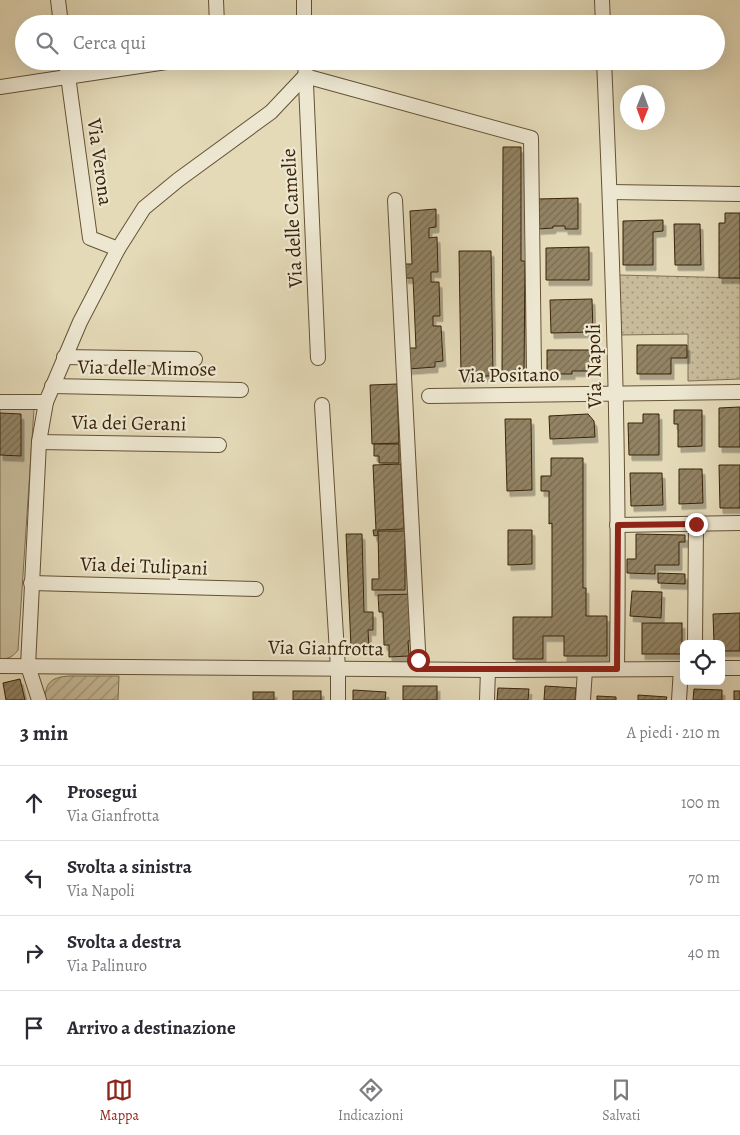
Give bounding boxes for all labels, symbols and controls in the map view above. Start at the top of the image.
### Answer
search box [15,15,725,70]
icon: search [33,29,61,57]
text: Cerca qui [73,30,146,56]
north arrow [620,85,665,130]
street label: Via Verona [80,116,120,208]
street label: Via delle Camelie [275,148,309,289]
street label: Via Napoli [580,323,608,410]
street label: Via delle Mimose [76,353,217,383]
street label: Via Positano [457,361,560,389]
street label: Via dei Gerani [70,408,187,438]
route end [685,513,708,536]
street label: Via dei Tulipani [79,550,208,582]
street label: Via Gianfrotta [267,633,385,663]
map controls [680,640,725,685]
button: locate [680,640,725,685]
route start [407,649,430,672]
text: 3 min [20,719,68,747]
text: A piedi · 210 m [627,722,720,744]
text: Prosegui [67,779,137,805]
icon: ahead [20,789,48,817]
text: 100 m [681,792,720,814]
text: Via Gianfrotta [67,805,160,827]
text: Svolta a sinistra [67,854,192,880]
icon: left [20,864,48,892]
text: 70 m [688,867,720,889]
text: Via Napoli [67,880,135,902]
text: Svolta a destra [67,929,181,955]
icon: right [20,939,48,967]
text: 40 m [688,942,720,964]
text: Via Palinuro [67,955,147,977]
icon: arrive [20,1014,48,1042]
text: Arrivo a destinazione [67,1015,236,1041]
tab: Mappa [99,1076,139,1125]
tab: Indicazioni [338,1076,403,1125]
tab: Salvati [602,1076,640,1125]

